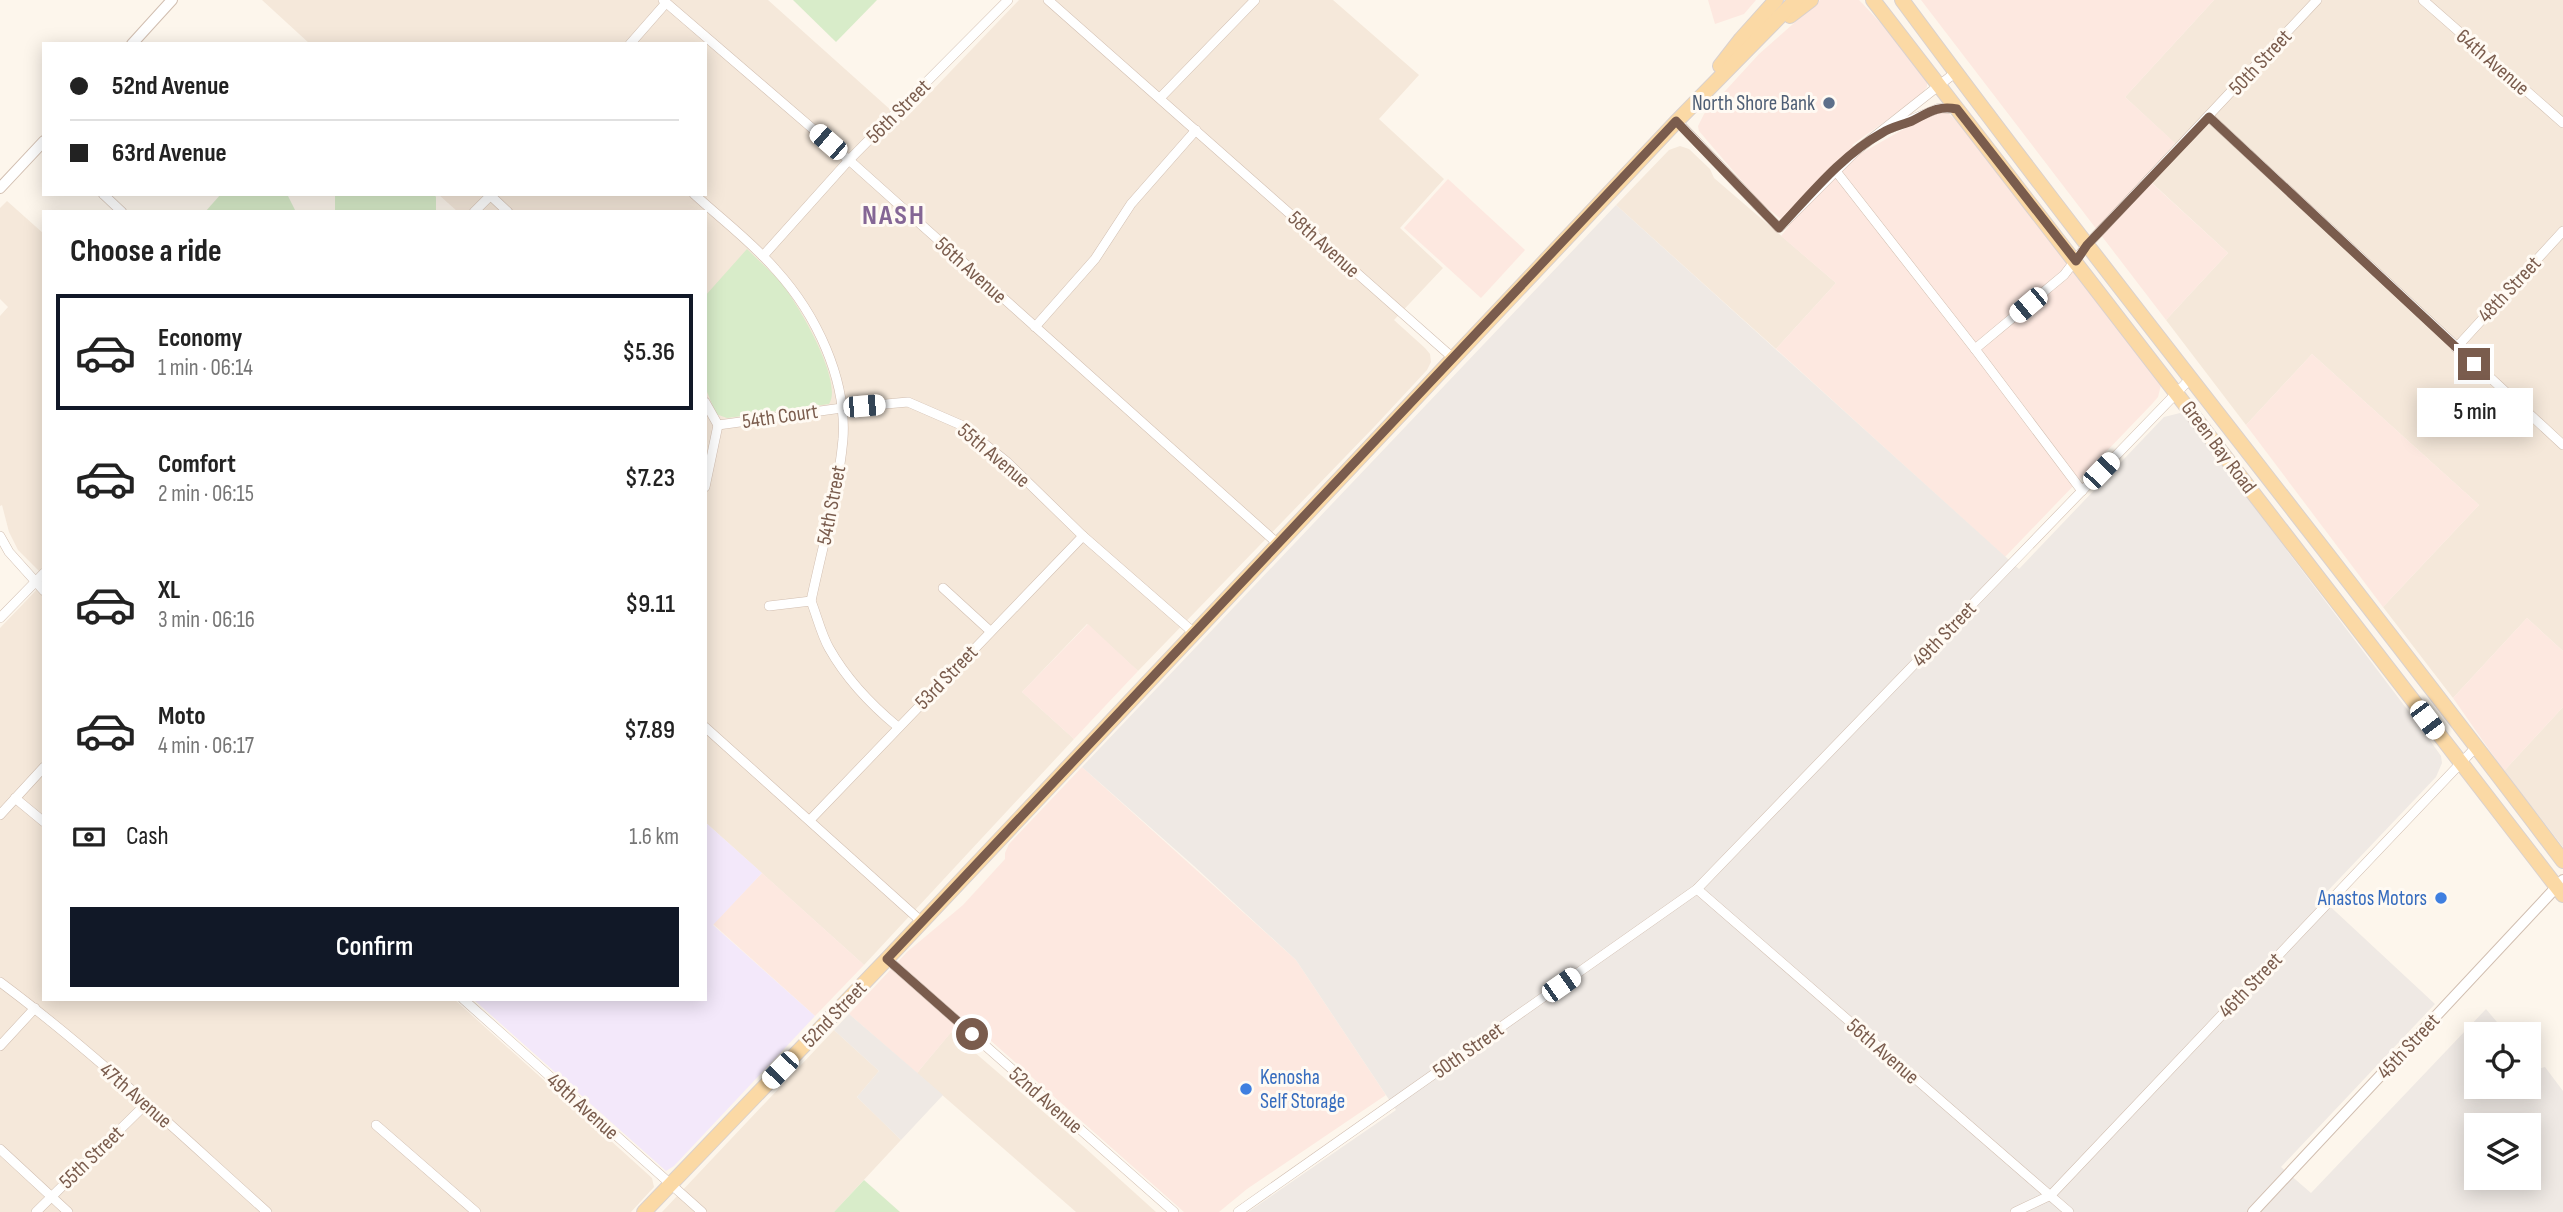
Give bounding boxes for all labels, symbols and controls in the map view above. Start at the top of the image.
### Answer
street label: 50th Street [2224,24,2297,100]
street label: 64th Avenue [2451,24,2534,101]
text: 52nd Avenue [112,71,229,102]
street label: 56th Street [861,74,936,149]
place label: North Shore Bank [1692,91,1815,116]
marker: North Shore Bank [1821,95,1837,111]
car [806,120,851,164]
text: 63rd Avenue [112,138,227,169]
district label: NASH [862,199,926,232]
street label: 58th Avenue [1283,206,1365,283]
text: Choose a ride [70,232,222,271]
street label: 56th Avenue [930,232,1012,309]
street label: 48th Street [2473,251,2546,328]
car [2006,283,2051,327]
icon: car [74,321,137,384]
text: Economy [158,323,242,354]
text: $5.36 [622,337,675,368]
route end [2458,348,2490,380]
text: 1 min · 06:14 [158,354,253,382]
callout: 5 min [2416,388,2532,438]
car [843,394,886,418]
street label: Green Bay Road [2176,396,2261,498]
text: 5 min [2454,398,2496,426]
street label: 54th Court [741,399,820,434]
street label: 55th Avenue [952,418,1035,493]
icon: car [74,447,137,510]
text: Comfort [158,449,236,480]
car [2079,449,2124,493]
text: $7.23 [625,463,675,494]
street label: 54th Street [812,463,851,547]
text: 2 min · 06:15 [158,480,254,508]
icon: car [74,573,137,636]
text: XL [158,575,180,606]
text: $9.11 [625,589,675,620]
street label: 49th Street [1907,596,1982,672]
text: 3 min · 06:16 [158,606,255,634]
street label: 53rd Street [910,640,983,715]
car [2406,697,2449,743]
icon: car [74,699,137,762]
text: Moto [158,701,206,732]
text: $7.89 [624,715,675,746]
text: 4 min · 06:17 [158,732,254,760]
icon: cash [70,818,108,856]
text: Cash [126,821,169,852]
text: 1.6 km [629,823,679,851]
place label: Anastos Motors [2317,886,2427,911]
marker: Anastos Motors [2433,890,2449,906]
button: Confirm [70,907,679,987]
street label: 46th Street [2213,948,2287,1023]
car [1538,964,1585,1006]
street label: 52nd Street [797,976,872,1053]
street label: 45th Street [2372,1008,2445,1084]
street label: 56th Avenue [1841,1013,1924,1090]
street label: 50th Street [1428,1017,1509,1084]
route start [956,1018,988,1050]
map controls [2464,1022,2541,1190]
button: locate [2464,1022,2541,1099]
car [758,1048,803,1092]
street label: 47th Avenue [95,1057,177,1133]
street label: 52nd Avenue [1004,1062,1088,1139]
place label: Kenosha Self Storage [1260,1065,1345,1114]
street label: 49th Avenue [541,1068,624,1145]
marker: Kenosha Self Storage [1238,1081,1254,1097]
button: layers [2464,1113,2541,1190]
street label: 55th Street [54,1121,129,1194]

